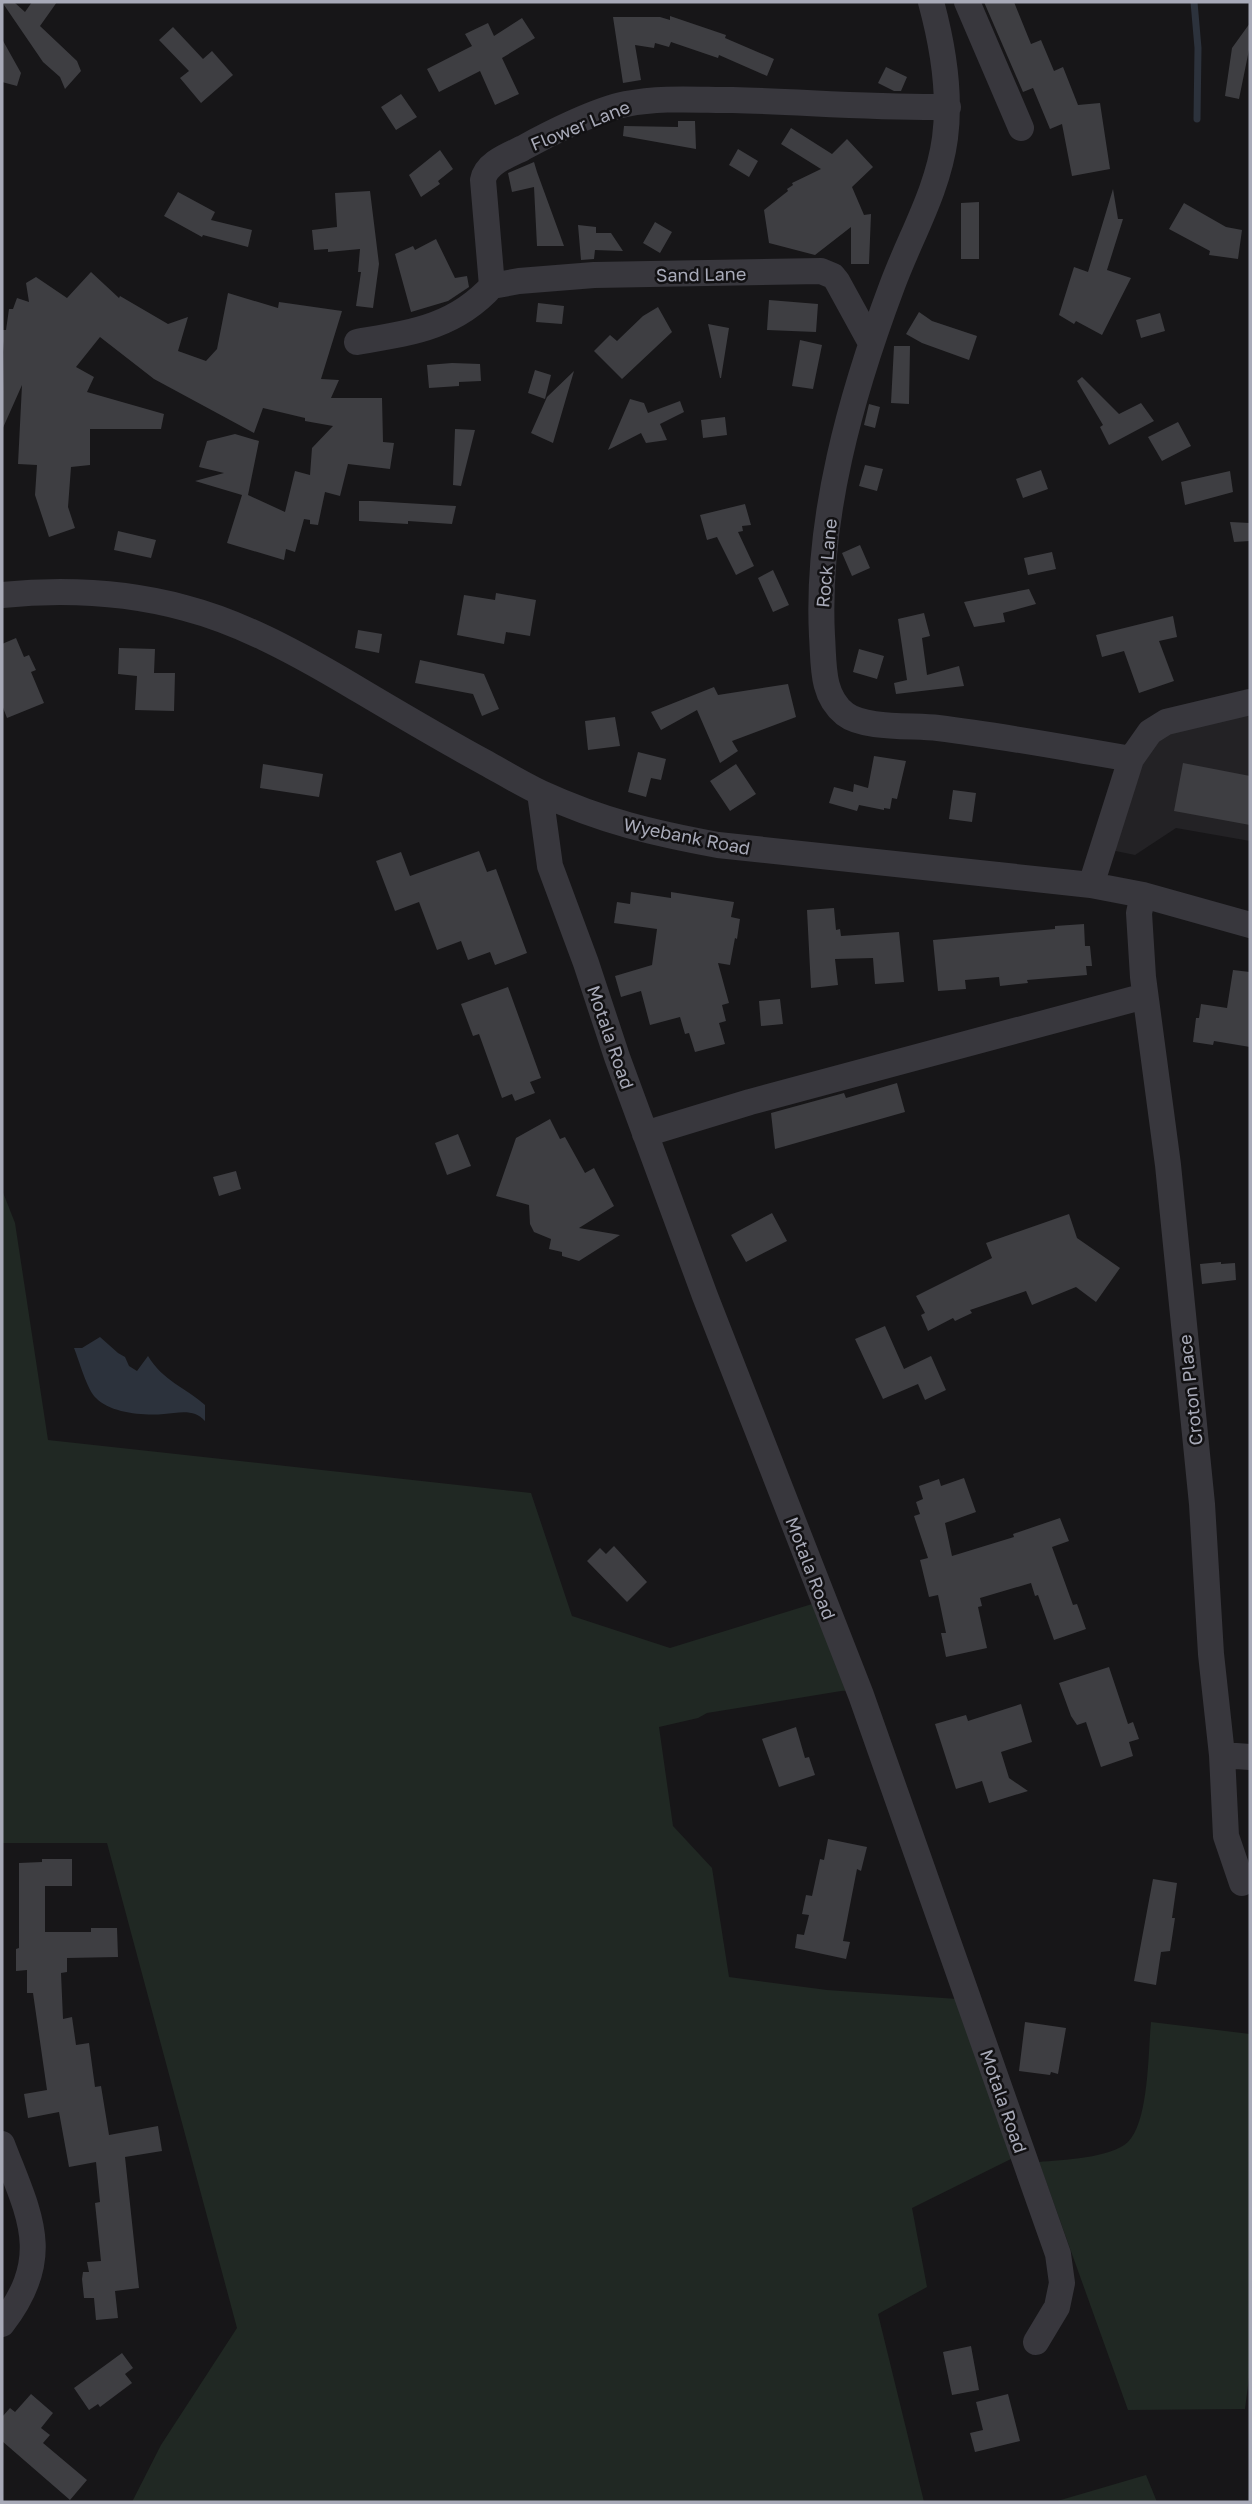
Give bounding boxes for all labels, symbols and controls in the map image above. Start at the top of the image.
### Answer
street label: Flower Lane [527,95,633,155]
street label: Sand Lane [656,262,746,286]
street label: Rock Lane [811,517,841,609]
street label: Wyebank Road [622,813,752,859]
street label: Motala Road [583,982,639,1092]
street label: Croton Place [1173,1333,1207,1447]
street label: Motala Road [781,1514,841,1622]
street label: Motala Road [976,2046,1032,2156]

